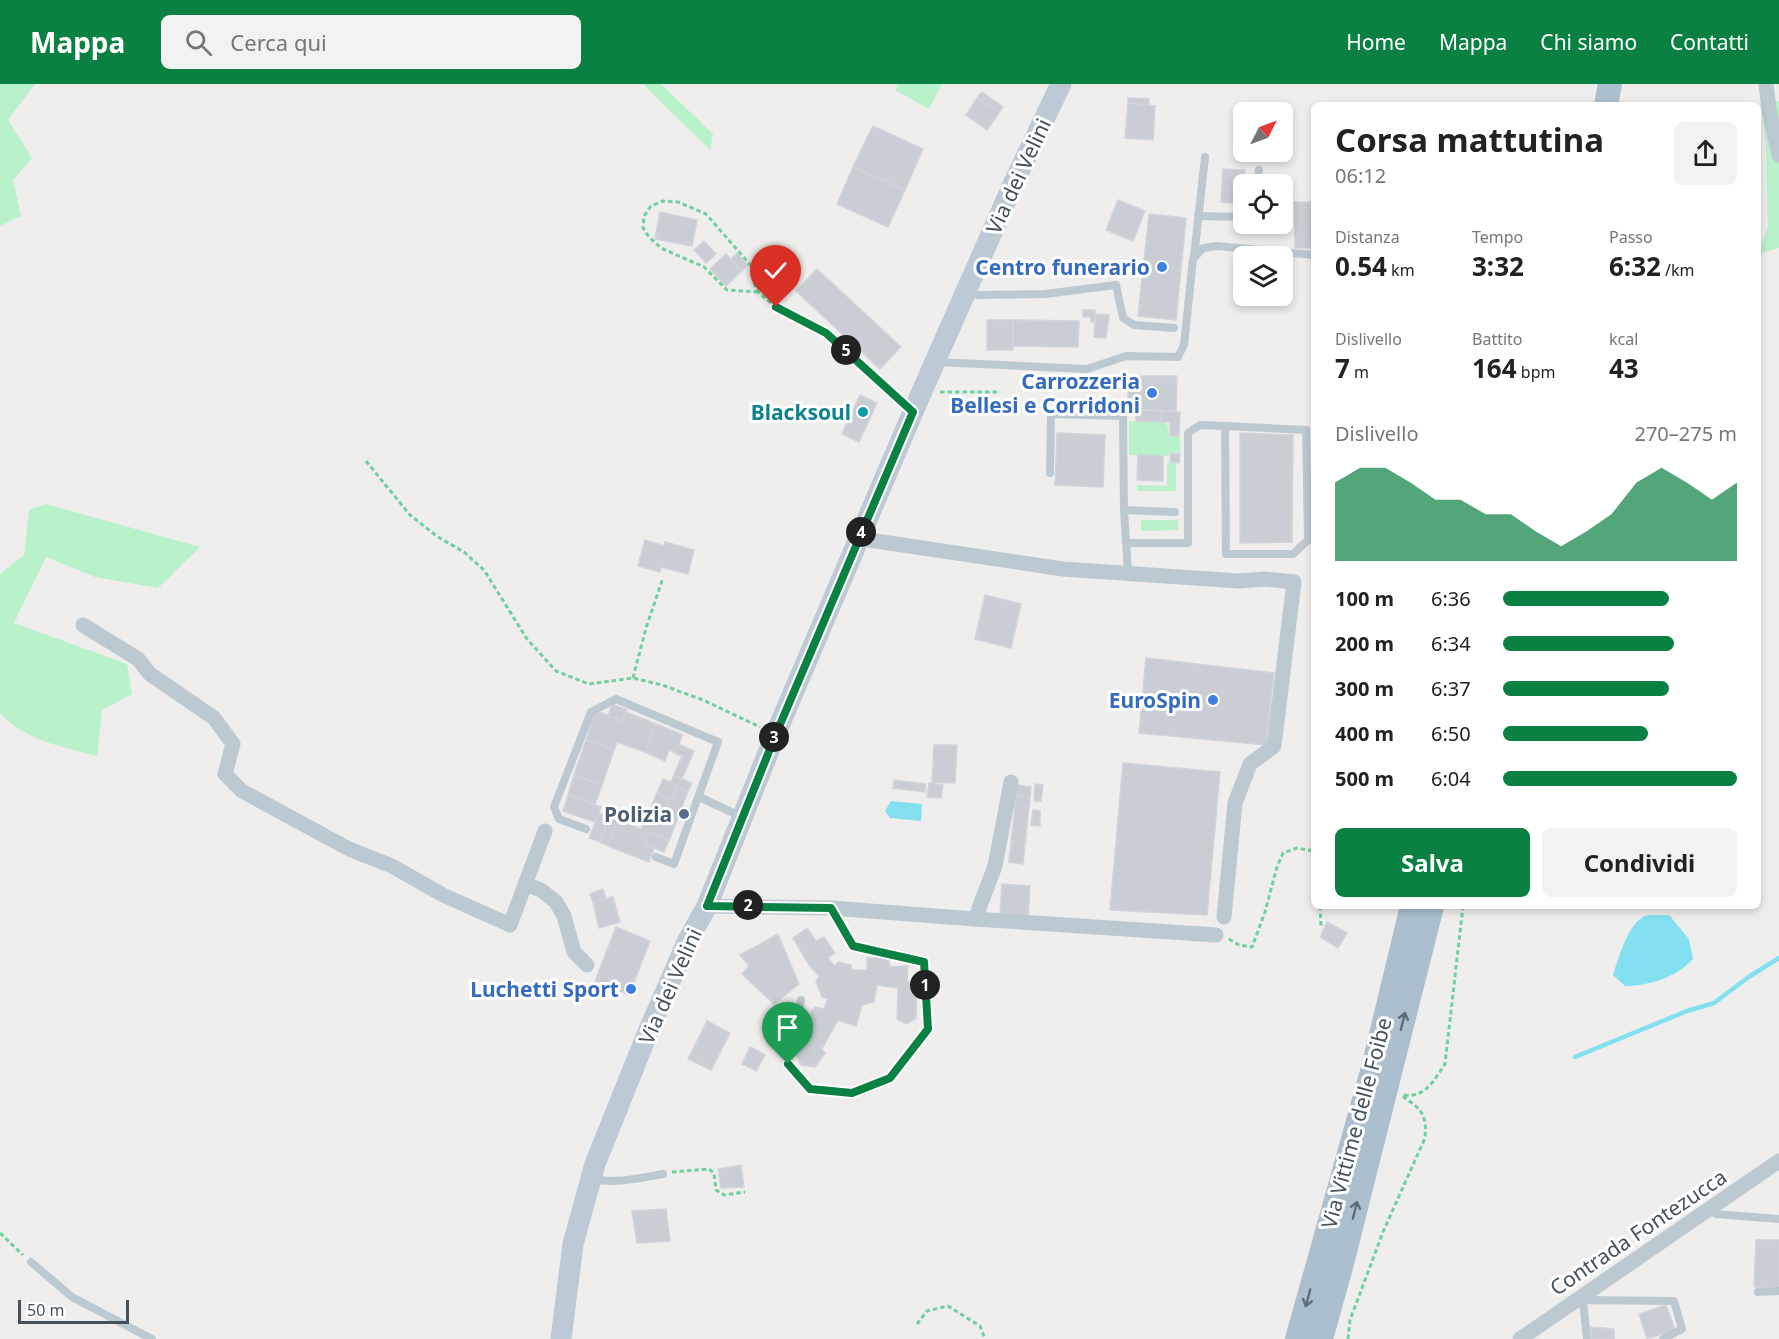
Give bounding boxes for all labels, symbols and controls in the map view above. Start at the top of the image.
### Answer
search box [161,15,581,69]
text: Mappa [30,23,125,61]
icon: search [182,26,215,59]
text: Cerca qui [230,27,327,57]
text: Home [1346,28,1406,56]
text: Mappa [1439,28,1507,56]
text: Chi siamo [1540,28,1637,56]
text: Contatti [1670,28,1749,56]
north arrow [1233,102,1293,162]
map controls [1233,102,1293,306]
street label: Via dei Velini [979,114,1057,238]
text: Corsa mattutina [1335,117,1604,162]
button: share [1674,122,1737,185]
text: 06:12 [1335,162,1386,189]
button: locate [1233,174,1293,234]
text: Distanza [1335,226,1400,248]
text: Tempo [1472,226,1523,248]
text: Passo [1609,226,1653,248]
pin [750,245,801,307]
button: layers [1233,246,1293,306]
text: 0.54 [1335,248,1387,284]
text: 3:32 [1472,248,1524,284]
text: 6:32 [1609,248,1661,284]
place label: Centro funerario [975,253,1150,281]
icon: check [759,254,792,287]
text: km [1387,259,1415,281]
text: /km [1661,259,1695,281]
marker: Centro funerario [1155,260,1169,274]
text: Dislivello [1335,328,1402,350]
text: Battito [1472,328,1523,350]
text: kcal [1609,328,1638,350]
pin: 5 [831,335,861,365]
text: 5 [841,339,851,361]
text: 7 [1335,350,1350,386]
text: 164 [1472,350,1517,386]
text: 43 [1609,350,1639,386]
text: m [1350,361,1369,383]
text: bpm [1517,361,1555,383]
place label: Carrozzeria Bellesi e Corridoni [950,367,1140,419]
marker: Carrozzeria Bellesi e Corridoni [1145,386,1159,400]
place label: Blacksoul [751,398,851,426]
marker: Blacksoul [856,405,870,419]
text: Dislivello [1335,420,1419,447]
text: 270–275 m [1634,420,1737,447]
pin: 4 [846,517,876,547]
text: 4 [856,521,866,543]
text: 100 m [1335,585,1394,612]
text: 6:36 [1431,585,1471,612]
text: 200 m [1335,630,1394,657]
text: 6:34 [1431,630,1471,657]
text: 300 m [1335,675,1394,702]
text: 6:37 [1431,675,1471,702]
place label: EuroSpin [1109,686,1201,714]
marker: EuroSpin [1206,693,1220,707]
text: 400 m [1335,720,1394,747]
text: 6:50 [1431,720,1471,747]
pin: 3 [759,722,789,752]
text: 3 [769,726,779,748]
text: 500 m [1335,765,1394,792]
text: 6:04 [1431,765,1471,792]
place label: Polizia [604,800,672,828]
marker: Polizia [677,807,691,821]
button: Salva [1335,828,1530,897]
button: Condividi [1542,828,1737,897]
pin: 2 [733,890,763,920]
text: 2 [743,894,753,916]
street label: Via dei Velini [632,924,708,1048]
pin: 1 [910,970,940,1000]
text: 1 [920,974,930,996]
place label: Luchetti Sport [470,975,619,1003]
marker: Luchetti Sport [624,982,638,996]
pin [762,1002,813,1064]
icon: arrive [771,1011,804,1044]
one-way arrow [1398,1012,1410,1031]
street label: Via Vittime delle Foibe [1314,1014,1398,1232]
street label: Contrada Fontezucca [1544,1162,1732,1302]
one-way arrow [1350,1201,1362,1220]
one-way arrow [1301,1288,1313,1307]
scale bar [18,1297,129,1324]
text: 50 m [27,1299,64,1321]

